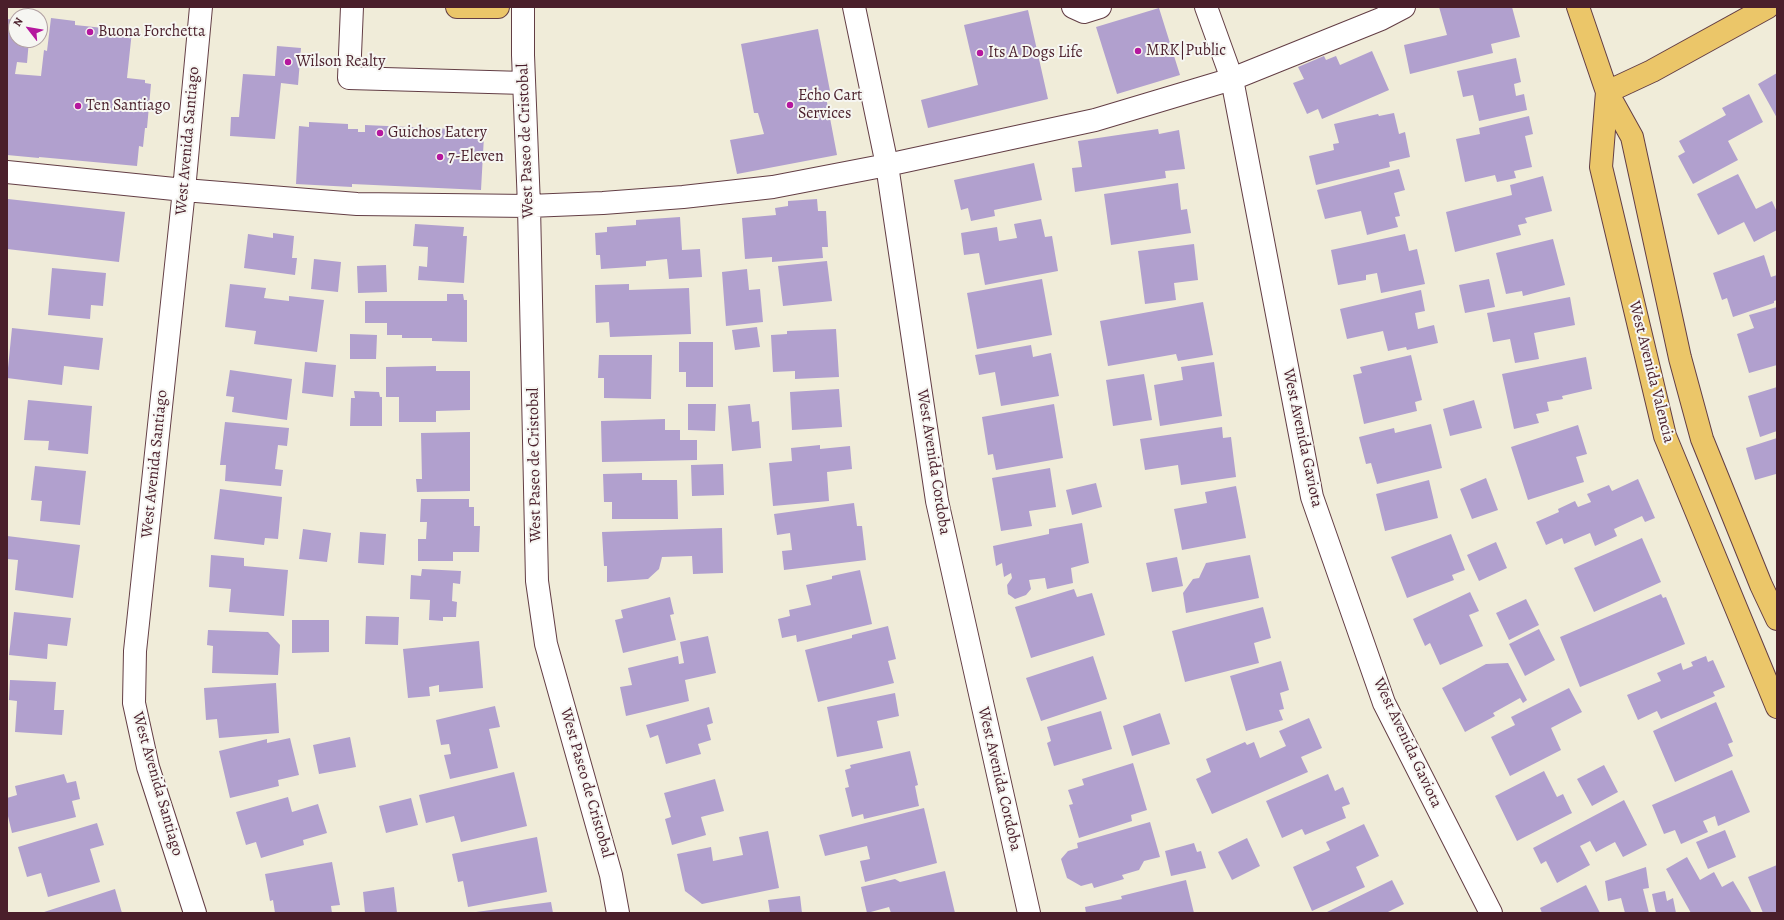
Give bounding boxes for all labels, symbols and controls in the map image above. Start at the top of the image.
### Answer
north arrow [8,8,48,48]
text: N [10,15,27,29]
place label: Buona Forchetta [98,22,205,42]
marker: Buona Forchetta [85,27,95,37]
place label: MRK|Public [1146,41,1226,61]
place label: Its A Dogs Life [988,43,1083,63]
marker: MRK|Public [1133,46,1143,56]
marker: Its A Dogs Life [975,48,985,58]
place label: Wilson Realty [296,52,385,72]
marker: Wilson Realty [283,57,293,67]
street label: West Paseo de Cristobal [514,63,538,219]
street label: West Avenida Santiago [172,66,204,216]
place label: Echo Cart Services [798,86,862,124]
place label: Ten Santiago [86,96,170,116]
marker: Echo Cart Services [785,100,795,110]
marker: Ten Santiago [73,101,83,111]
place label: Guichos Eatery [388,123,487,143]
marker: Guichos Eatery [375,128,385,138]
place label: 7-Eleven [448,147,504,167]
marker: 7-Eleven [435,152,445,162]
street label: West Avenida Valencia [1624,299,1678,445]
street label: West Avenida Gaviota [1278,367,1326,509]
street label: West Paseo de Cristobal [524,387,546,543]
street label: West Avenida Cordoba [912,388,954,536]
street label: West Avenida Santiago [138,389,172,539]
street label: West Avenida Gaviota [1368,675,1446,811]
street label: West Avenida Cordoba [973,705,1025,853]
street label: West Paseo de Cristobal [555,706,617,860]
street label: West Avenida Santiago [127,710,187,858]

